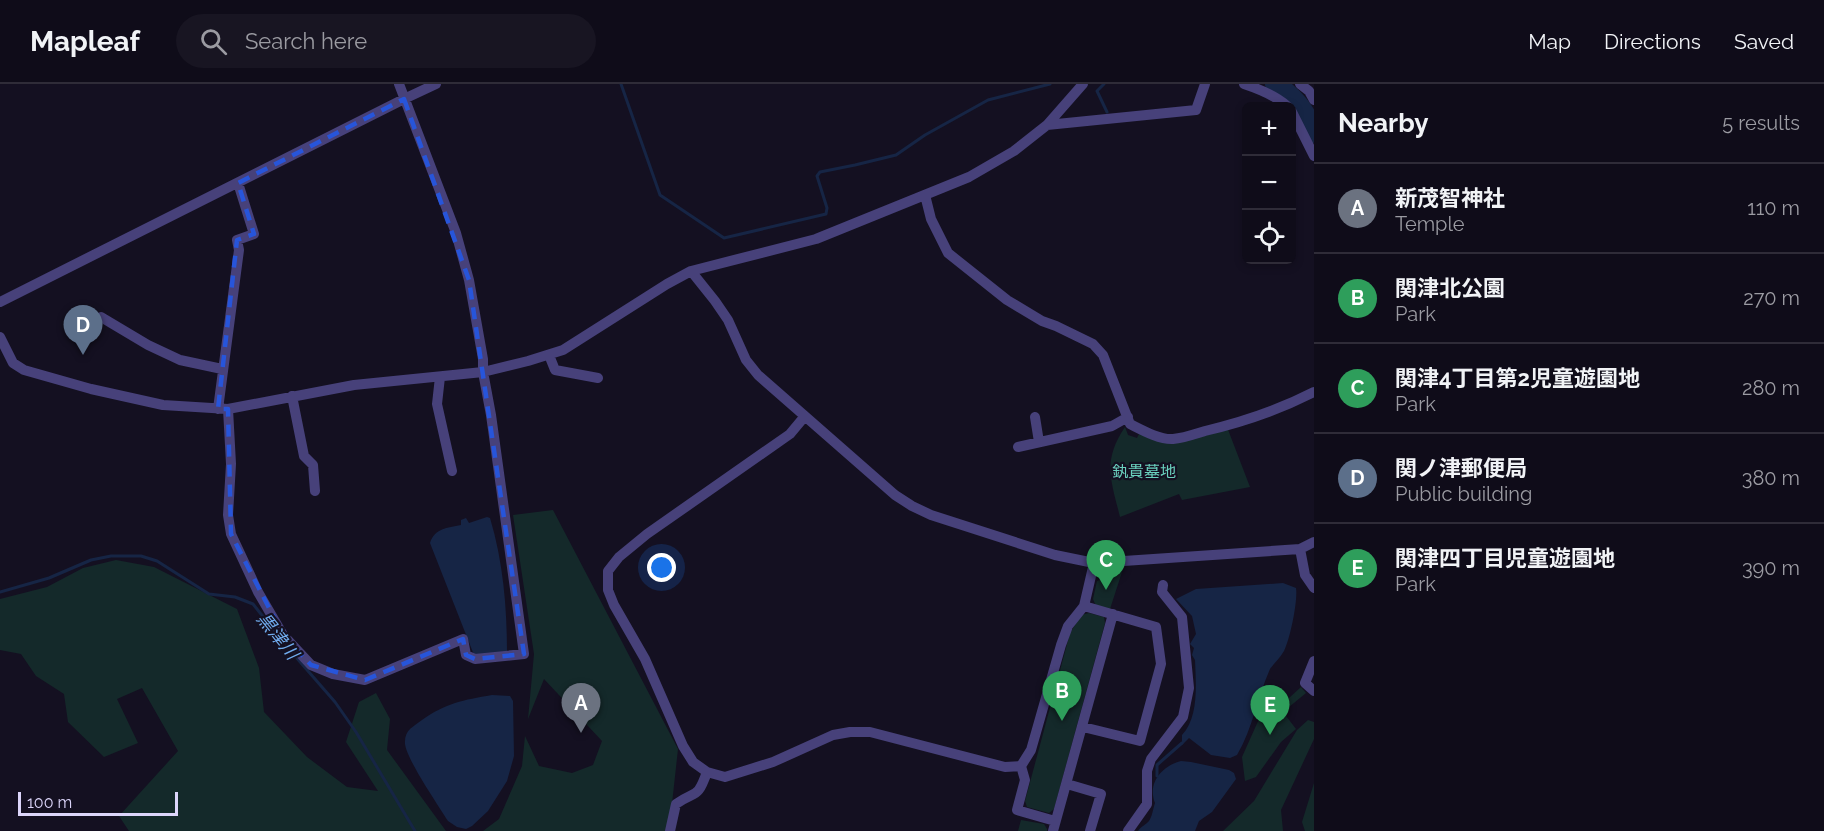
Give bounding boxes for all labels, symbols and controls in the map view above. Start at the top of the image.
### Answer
search box [176,14,596,68]
text: Mapleaf [30,25,140,58]
icon: search [197,25,230,58]
text: Search here [245,28,367,54]
text: Map [1528,29,1571,54]
text: Directions [1604,29,1701,54]
text: Saved [1734,29,1794,54]
map controls [1242,102,1296,264]
button: + [1242,102,1296,156]
text: Nearby [1338,108,1428,138]
text: 5 results [1722,111,1800,135]
button: − [1242,156,1296,210]
text: 新茂智神社 [1395,185,1505,211]
text: A [1351,196,1364,220]
text: 110 m [1747,196,1800,220]
button: locate [1242,210,1296,264]
text: Temple [1395,212,1465,236]
text: 関津北公園 [1395,275,1505,301]
text: B [1351,286,1364,310]
text: 270 m [1743,286,1800,310]
text: Park [1395,302,1436,326]
pin: D [64,306,103,355]
text: 関津4丁目第2児童遊園地 [1395,365,1640,391]
text: C [1351,376,1364,400]
text: 280 m [1742,376,1800,400]
text: Park [1395,392,1436,416]
text: 関ノ津郵便局 [1395,455,1527,481]
park label: 釻貴墓地 [1112,462,1176,481]
text: D [1350,466,1365,490]
text: 380 m [1742,466,1800,490]
text: Public building [1395,482,1532,506]
pin: C [1086,540,1126,590]
text: 関津四丁目児童遊園地 [1395,545,1615,571]
your location [647,553,676,582]
text: E [1351,556,1364,580]
text: 390 m [1742,556,1800,580]
text: Park [1395,572,1436,596]
water label: 黒津川 [253,608,304,665]
pin: B [1042,672,1082,721]
pin: A [562,684,600,733]
pin: E [1250,686,1290,735]
scale bar [18,789,178,816]
text: 100 m [27,793,72,812]

